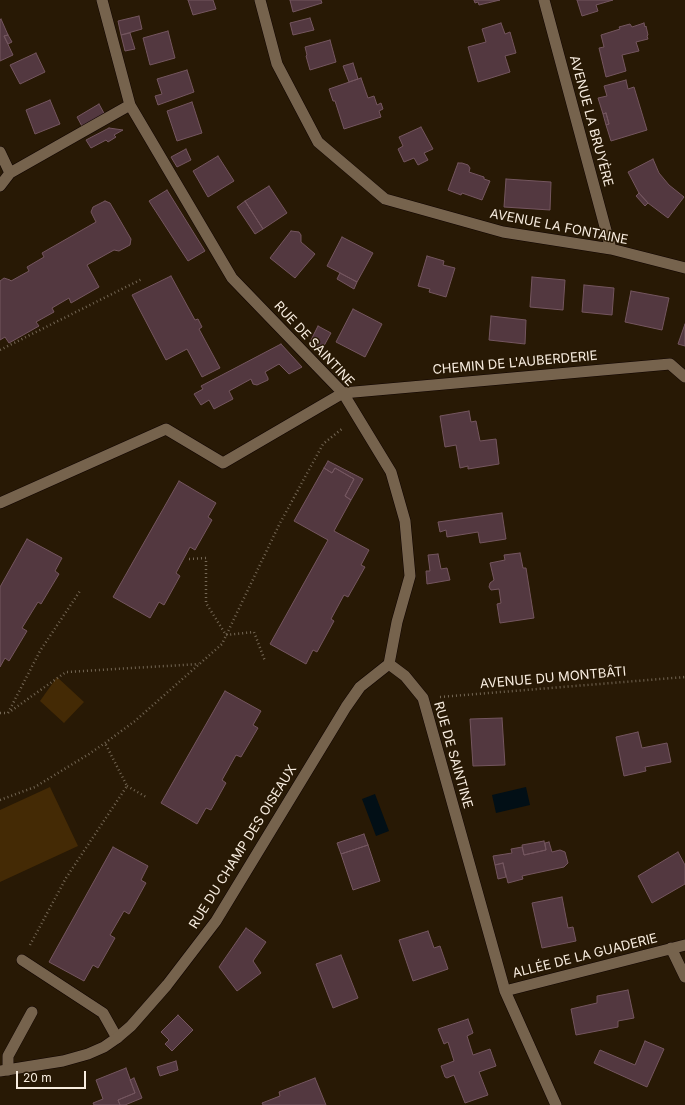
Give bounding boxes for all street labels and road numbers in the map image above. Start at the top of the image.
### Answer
street label: AVENUE LA BRUYÈRE [566,54,616,188]
street label: AVENUE LA FONTAINE [489,206,629,248]
street label: RUE DE SAINTINE [271,298,357,390]
street label: CHEMIN DE L'AUBERDERIE [432,348,598,378]
street label: AVENUE DU MONTBÂTI [479,664,627,692]
street label: RUE DE SAINTINE [430,700,476,810]
street label: RUE DU CHAMP DES OISEAUX [186,762,300,932]
street label: ALLÉE DE LA GUADERIE [511,930,659,982]

